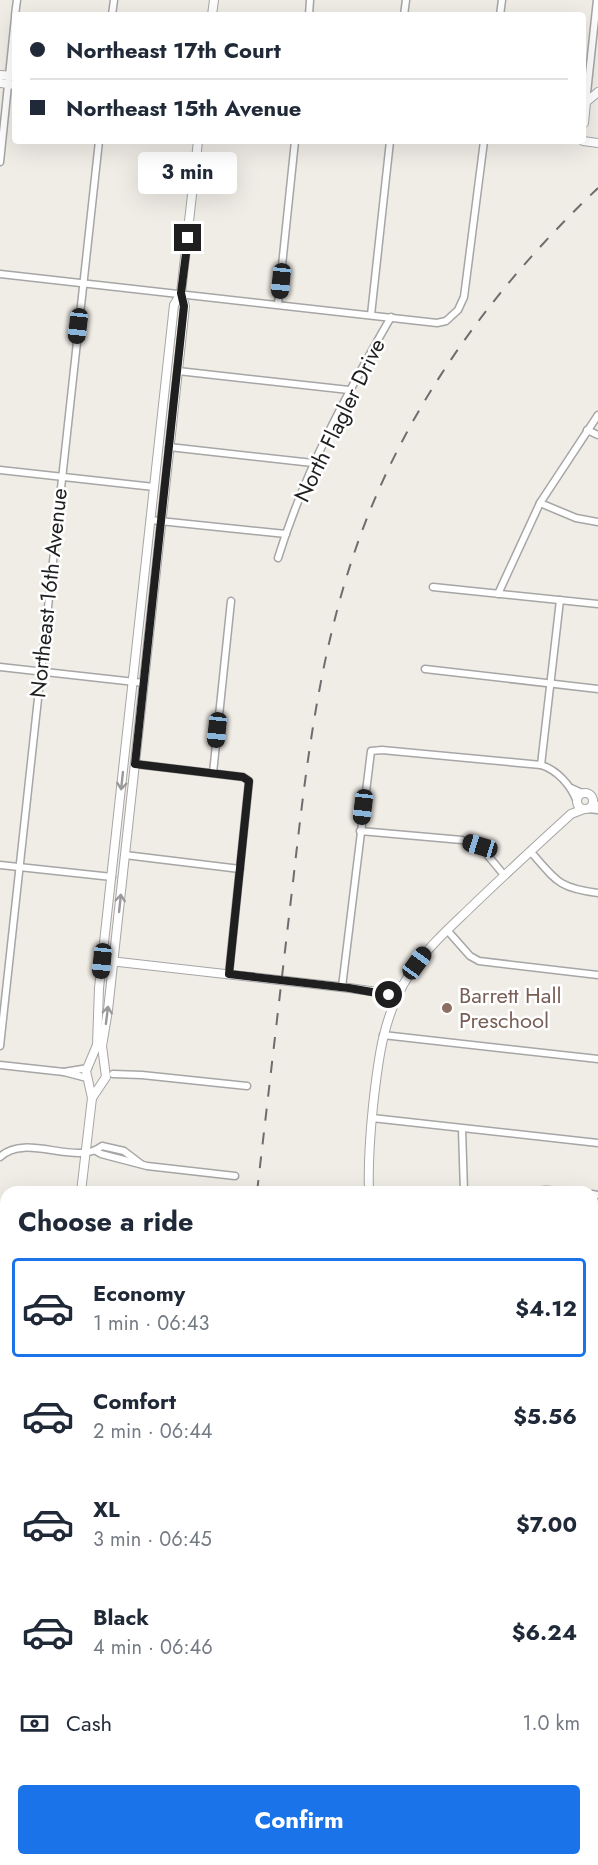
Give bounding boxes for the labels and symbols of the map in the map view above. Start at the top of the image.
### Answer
callout: 3 min [138,151,237,193]
route end [174,224,201,251]
car [270,262,292,300]
car [67,307,89,345]
street label: North Flagler Drive [285,333,393,507]
street label: Northeast 16th Avenue [21,487,75,699]
car [206,711,228,749]
one-way arrow [116,771,127,791]
car [352,788,374,826]
car [460,832,500,860]
one-way arrow [115,894,126,914]
car [91,942,113,980]
car [399,943,435,983]
place label: Barrett Hall Preschool [459,979,562,1036]
route start [375,981,402,1008]
marker: Barrett Hall Preschool [440,1001,454,1015]
one-way arrow [102,1005,113,1025]

